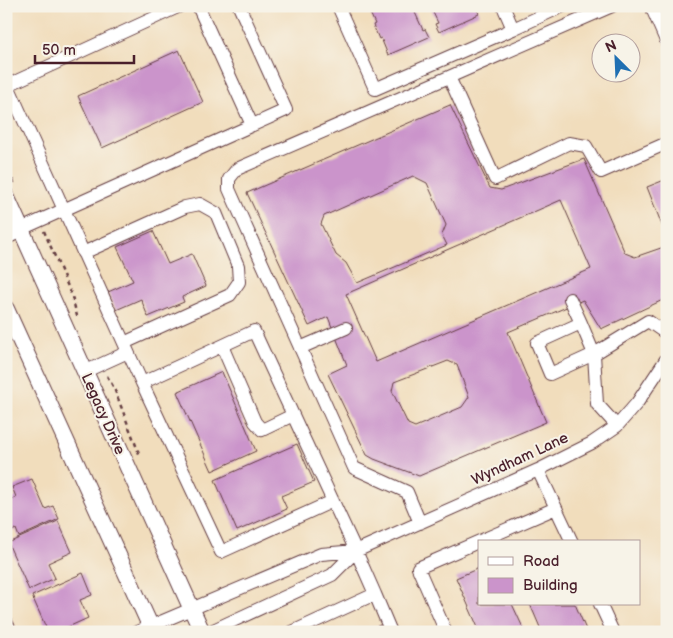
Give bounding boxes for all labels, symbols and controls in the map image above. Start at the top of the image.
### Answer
scale bar [35,32,134,64]
north arrow [590,32,640,82]
text: N [603,37,619,56]
text: 50 m [42,41,76,60]
street label: Legacy Drive [77,370,129,458]
street label: Wyndham Lane [469,428,572,490]
legend [478,540,640,606]
text: Road [523,552,559,571]
text: Building [523,576,578,595]

